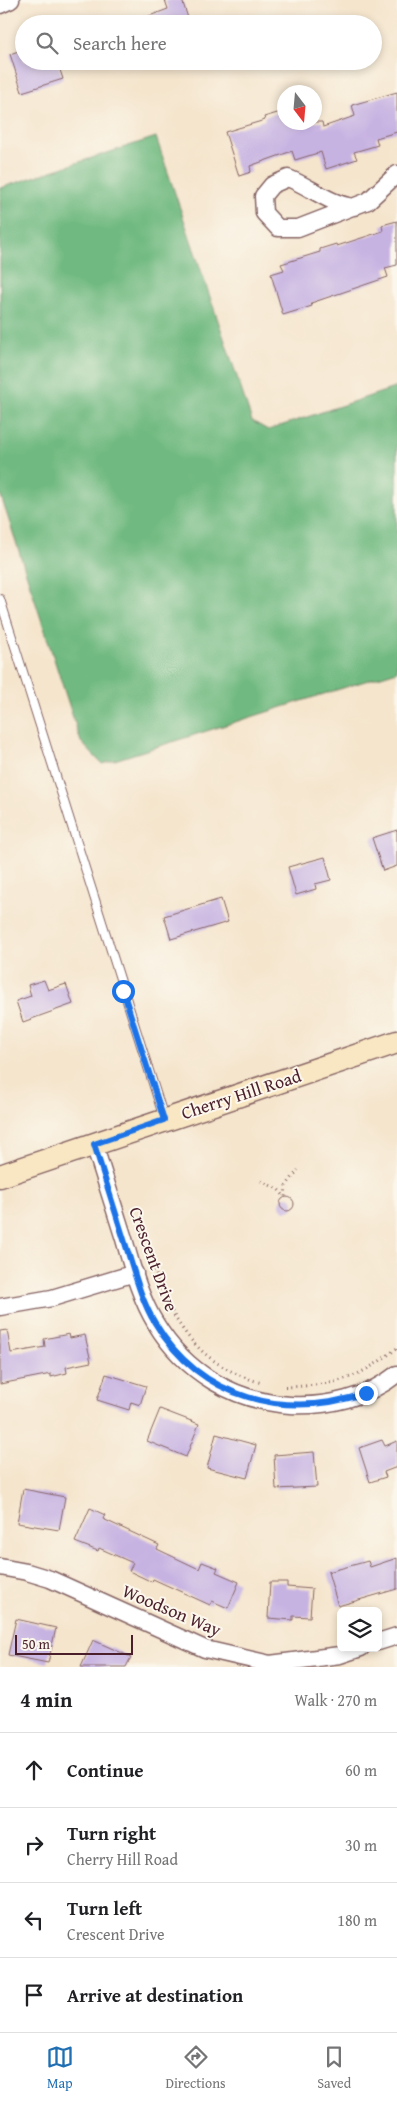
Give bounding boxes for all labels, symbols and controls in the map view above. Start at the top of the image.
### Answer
search box [15,15,382,70]
icon: search [33,29,61,57]
text: Search here [73,29,167,57]
north arrow [277,85,322,130]
route start [112,980,135,1003]
street label: Cherry Hill Road [177,1062,305,1126]
street label: Crescent Drive [123,1203,185,1315]
route end [355,1382,378,1405]
street label: Woodson Way [118,1577,226,1643]
map controls [337,1607,382,1652]
button: layers [337,1607,382,1652]
scale bar [15,1632,132,1655]
text: 50 m [22,1634,50,1654]
text: 4 min [20,1684,72,1715]
text: Walk · 270 m [294,1688,377,1712]
icon: ahead [20,1756,48,1784]
text: Continue [67,1756,144,1784]
text: 60 m [345,1758,377,1782]
text: Turn right [67,1819,156,1847]
icon: right [20,1831,48,1859]
text: 30 m [345,1833,377,1857]
text: Cherry Hill Road [67,1847,178,1871]
text: Turn left [67,1894,142,1922]
icon: left [20,1906,48,1934]
text: 180 m [337,1908,377,1932]
text: Crescent Drive [67,1922,165,1946]
icon: arrive [20,1981,48,2009]
text: Arrive at destination [67,1981,243,2009]
tab: Map [46,2043,74,2093]
tab: Directions [165,2043,226,2093]
tab: Saved [317,2043,351,2093]

